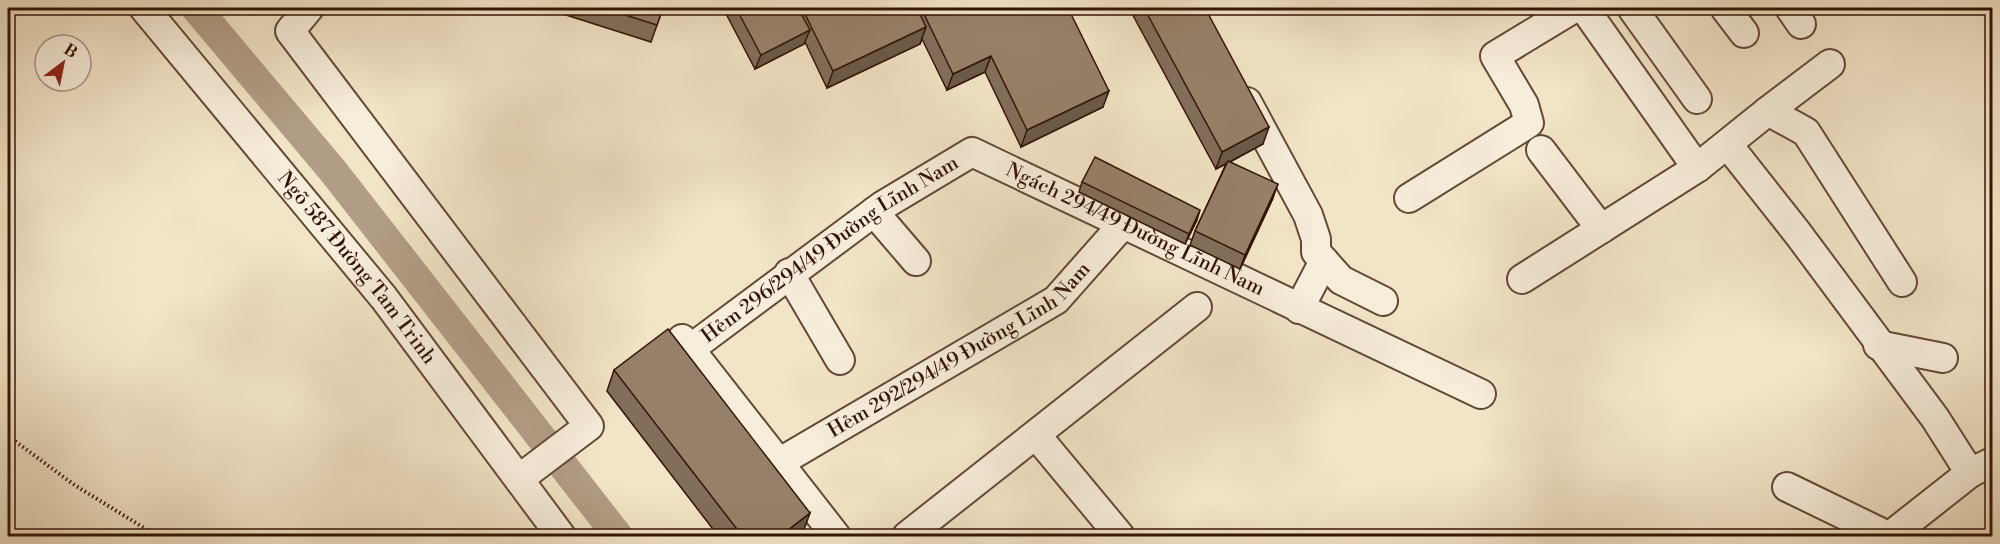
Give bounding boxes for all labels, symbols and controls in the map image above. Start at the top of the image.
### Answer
north arrow [33,33,93,93]
text: B [60,39,81,63]
street label: Hẻm 296/294/49 Đường Lĩnh Nam [696,150,964,349]
street label: Ngách 294/49 Đường Lĩnh Nam [1002,157,1269,302]
street label: Ngõ 587 Đường Tam Trinh [272,166,442,369]
street label: Hẻm 292/294/49 Đường Lĩnh Nam [823,257,1096,444]

